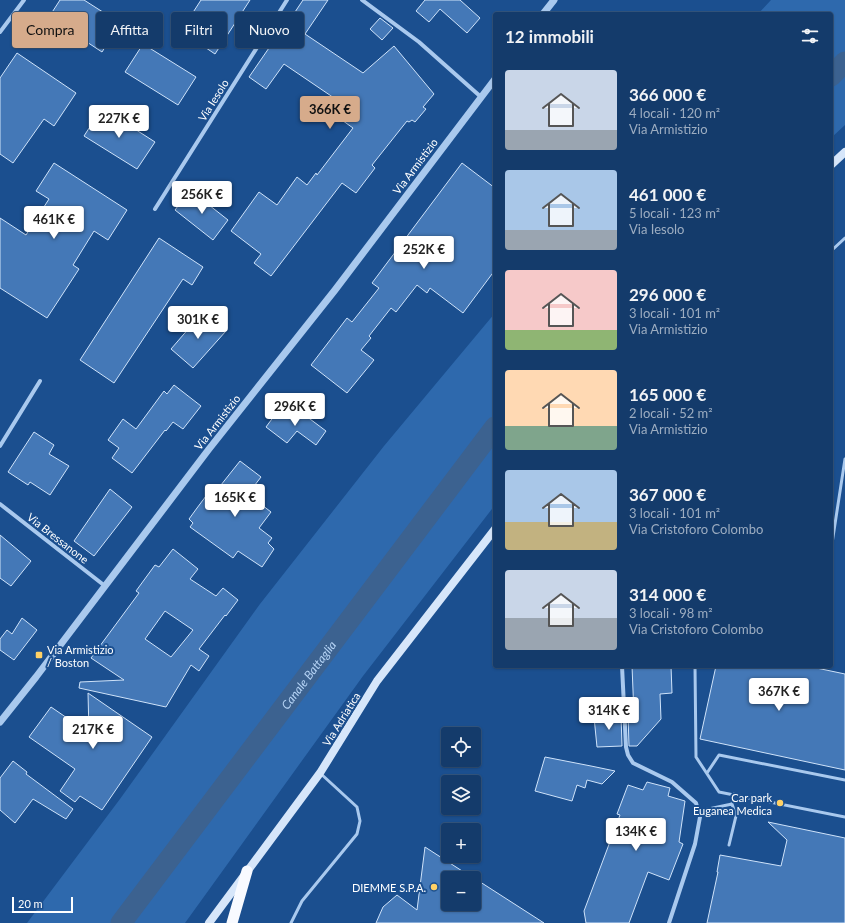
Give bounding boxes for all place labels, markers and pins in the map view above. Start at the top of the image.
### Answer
pin: 366K € [297,96,363,130]
pin: 227K € [86,105,152,139]
pin: 256K € [169,181,235,215]
pin: 461K € [21,206,87,240]
pin: 252K € [391,236,457,270]
pin: 301K € [165,306,231,340]
pin: 296K € [262,393,328,427]
pin: 165K € [202,484,268,518]
place label: Via Armistizio / Boston [47,643,114,669]
marker: Via Armistizio / Boston [34,650,44,660]
pin: 367K € [746,678,812,712]
pin: 314K € [576,697,642,731]
pin: 217K € [60,716,126,750]
place label: Car park Euganea Medica [693,791,772,817]
marker: Car park Euganea Medica [775,798,785,808]
pin: 134K € [603,818,669,852]
place label: DIEMME S.P.A. [352,881,426,894]
marker: DIEMME S.P.A. [429,882,439,892]

